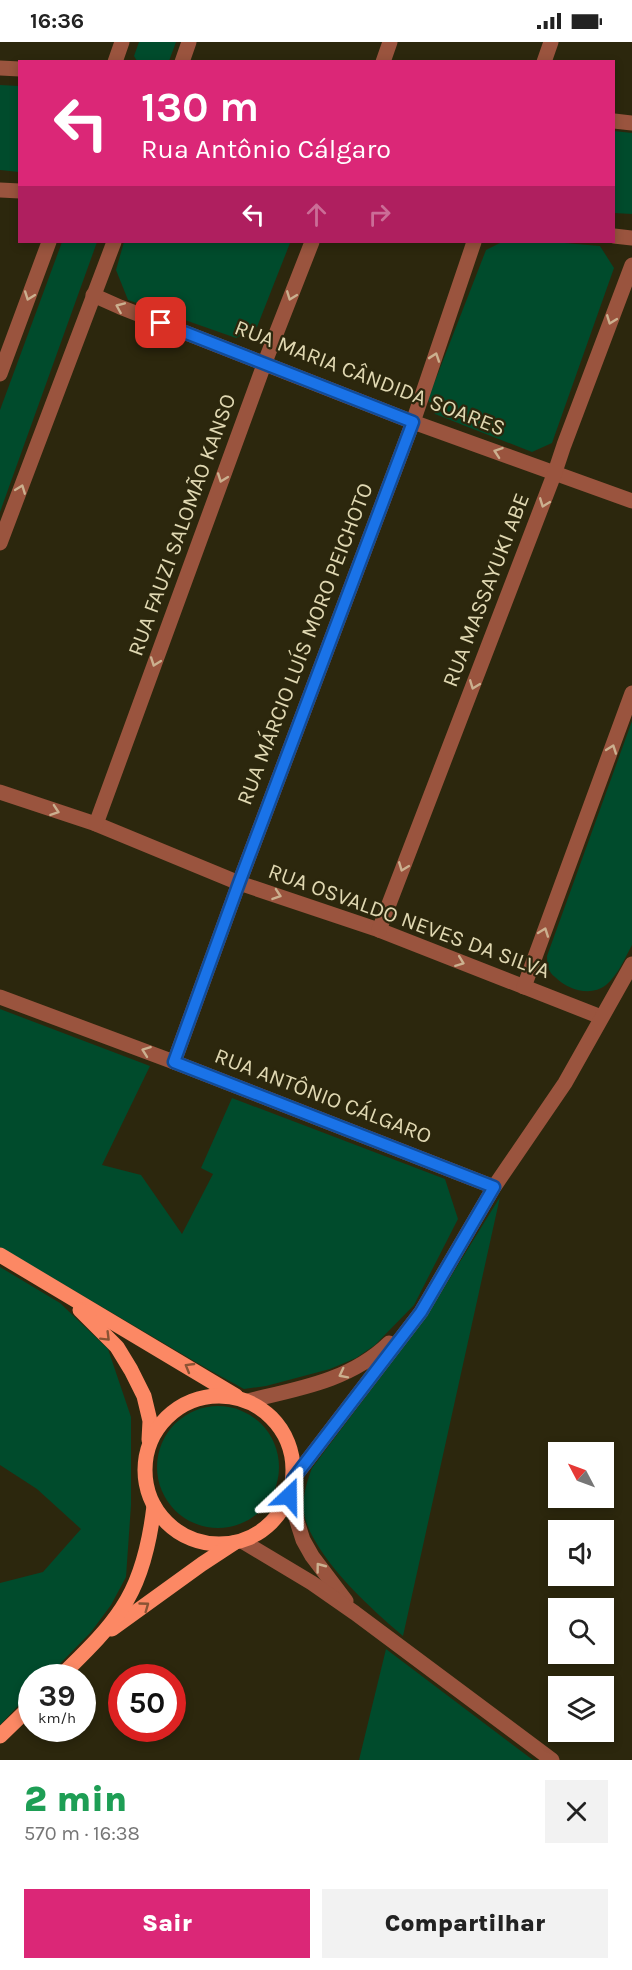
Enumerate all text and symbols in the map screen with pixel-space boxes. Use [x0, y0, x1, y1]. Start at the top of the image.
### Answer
text: 16:36 [30, 8, 84, 34]
text: 130 m [141, 82, 259, 132]
icon: left [42, 84, 120, 162]
text: Rua Antônio Cálgaro [141, 133, 391, 165]
icon: left [237, 198, 270, 231]
icon: ahead [300, 198, 333, 231]
icon: right [363, 198, 396, 231]
one-way arrow [24, 290, 36, 301]
one-way arrow [286, 290, 298, 301]
pin [135, 297, 186, 348]
one-way arrow [116, 302, 127, 314]
icon: arrive [144, 306, 177, 339]
street label: RUA MARIA CÂNDIDA SOARES [231, 314, 509, 442]
one-way arrow [606, 314, 618, 325]
one-way arrow [428, 352, 441, 363]
street label: RUA FAUZI SALOMÃO KANSO [122, 390, 242, 660]
one-way arrow [494, 446, 504, 459]
one-way arrow [217, 473, 230, 483]
street label: RUA MÁRCIO LUÍS MORO PEICHOTO [230, 479, 379, 809]
one-way arrow [13, 484, 26, 494]
street label: RUA MASSAYUKI ABE [437, 489, 535, 691]
one-way arrow [538, 497, 551, 508]
one-way arrow [150, 656, 163, 666]
one-way arrow [468, 679, 481, 690]
one-way arrow [604, 744, 617, 755]
one-way arrow [49, 803, 60, 816]
street label: RUA OSVALDO NEVES DA SILVA [265, 858, 554, 984]
one-way arrow [398, 861, 411, 872]
one-way arrow [271, 888, 282, 901]
one-way arrow [537, 927, 550, 938]
one-way arrow [454, 954, 465, 967]
street label: RUA ANTÔNIO CÁLGARO [211, 1042, 435, 1149]
one-way arrow [141, 1046, 151, 1059]
one-way arrow [99, 1329, 110, 1340]
one-way arrow [185, 1363, 195, 1374]
one-way arrow [338, 1367, 349, 1378]
north arrow [548, 1442, 614, 1508]
map controls [548, 1442, 614, 1742]
position arrow [257, 1464, 321, 1528]
button: sound [548, 1520, 614, 1586]
one-way arrow [316, 1562, 327, 1573]
button: search [548, 1598, 614, 1664]
one-way arrow [138, 1602, 149, 1613]
speed limit sign: 50 [108, 1664, 186, 1742]
button: layers [548, 1676, 614, 1742]
text: 39 [39, 1678, 75, 1714]
text: km/h [38, 1709, 76, 1727]
text: 2 min [24, 1778, 127, 1820]
button: close [545, 1780, 608, 1843]
text: 570 m · 16:38 [24, 1822, 140, 1845]
button: Sair [24, 1889, 310, 1958]
button: Compartilhar [322, 1889, 608, 1958]

